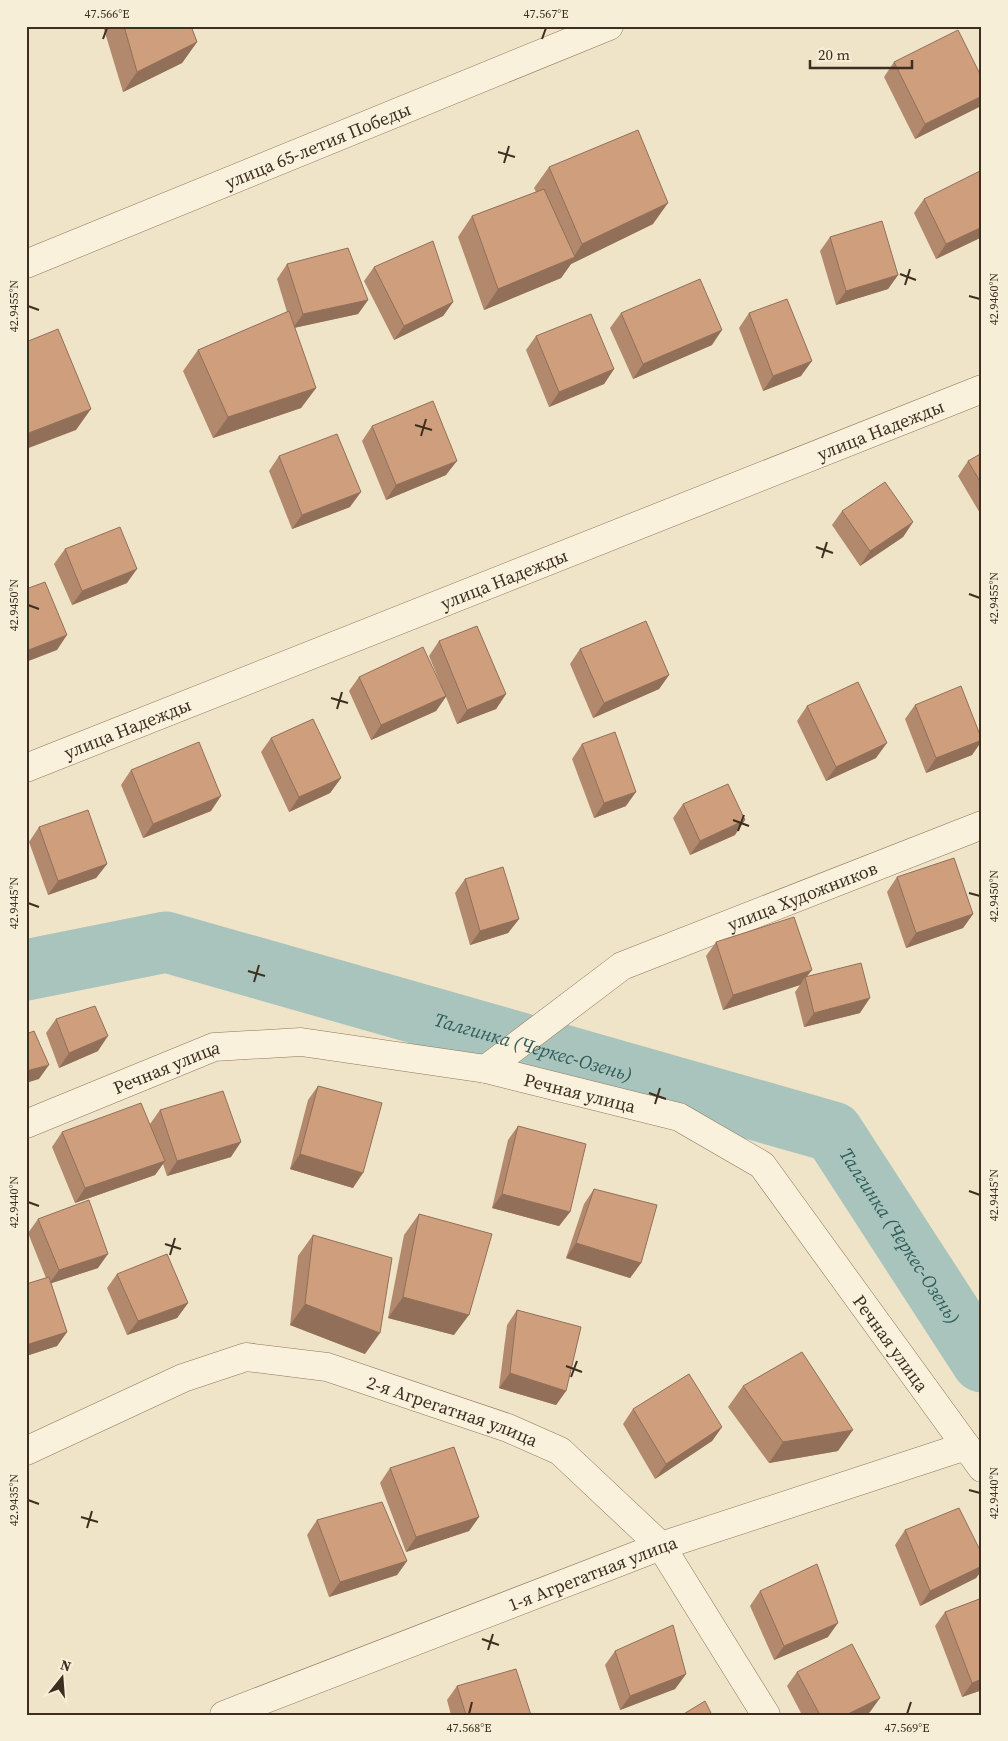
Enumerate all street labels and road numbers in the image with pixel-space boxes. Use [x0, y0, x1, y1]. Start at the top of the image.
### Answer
street label: улица 65-летия Победы [221, 96, 414, 194]
street label: улица Надежды [813, 393, 948, 466]
street label: улица Надежды [437, 542, 571, 615]
street label: улица Надежды [60, 691, 195, 764]
street label: улица Художников [723, 855, 881, 936]
street label: Речная улица [109, 1034, 222, 1100]
street label: Речная улица [521, 1066, 639, 1118]
street label: Речная улица [848, 1289, 935, 1397]
street label: 2-я Агрегатная улица [364, 1369, 543, 1453]
street label: 1-я Агрегатная улица [504, 1529, 681, 1617]

